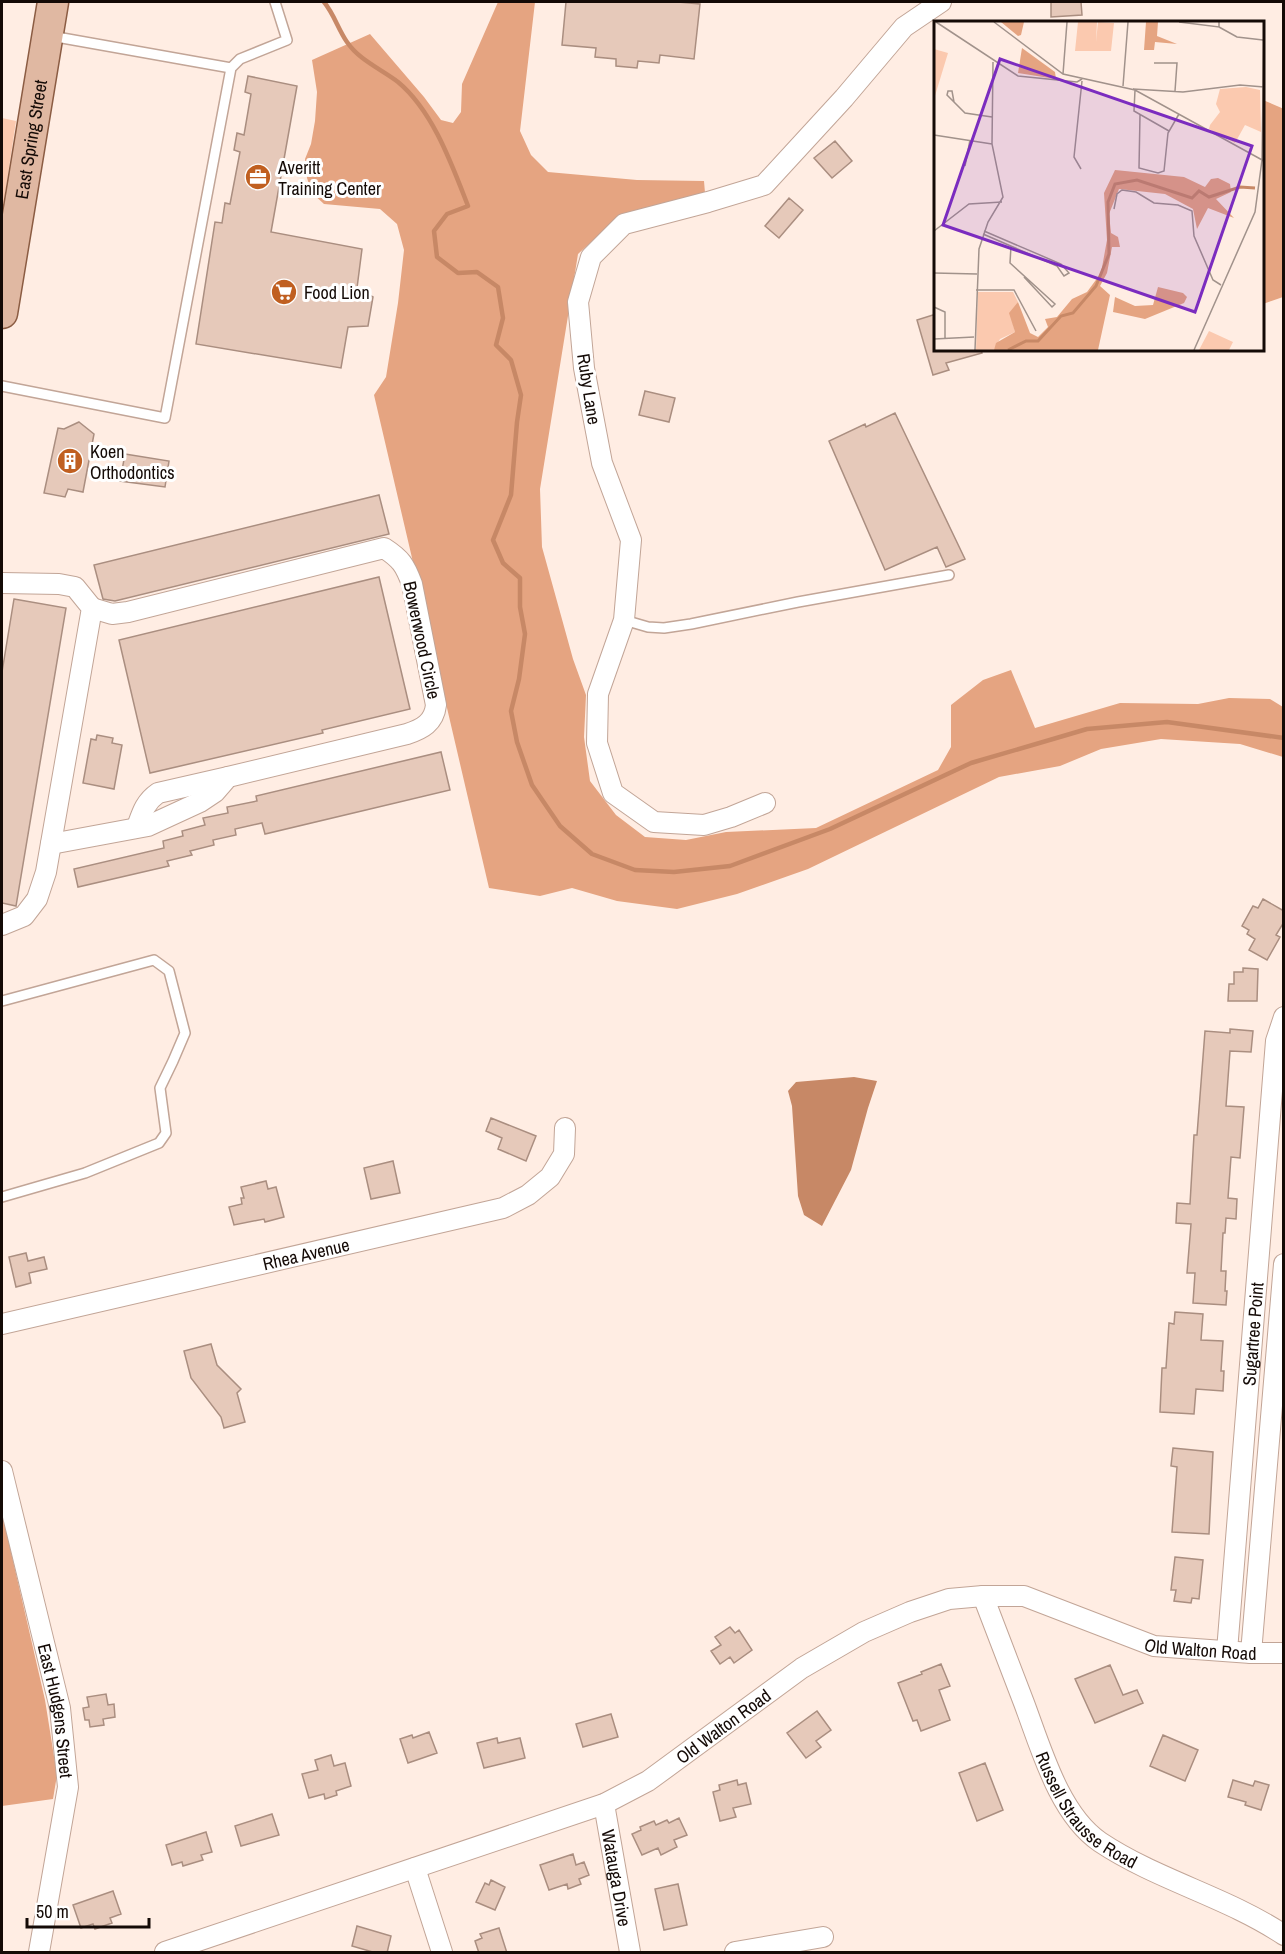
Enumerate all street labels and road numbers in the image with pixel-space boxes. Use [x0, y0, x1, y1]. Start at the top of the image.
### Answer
street label: East Spring Street [8, 78, 53, 201]
street label: Ruby Lane [571, 352, 607, 426]
street label: Bowerwood Circle [397, 579, 447, 701]
street label: Rhea Avenue [260, 1231, 352, 1276]
street label: Sugartree Point [1236, 1281, 1269, 1387]
street label: Old Walton Road [1141, 1631, 1256, 1666]
street label: East Hudgens Street [32, 1641, 80, 1779]
street label: Old Walton Road [671, 1683, 776, 1769]
street label: Russell Strausse Road [1030, 1748, 1142, 1874]
street label: Watauga Drive [596, 1827, 638, 1928]

